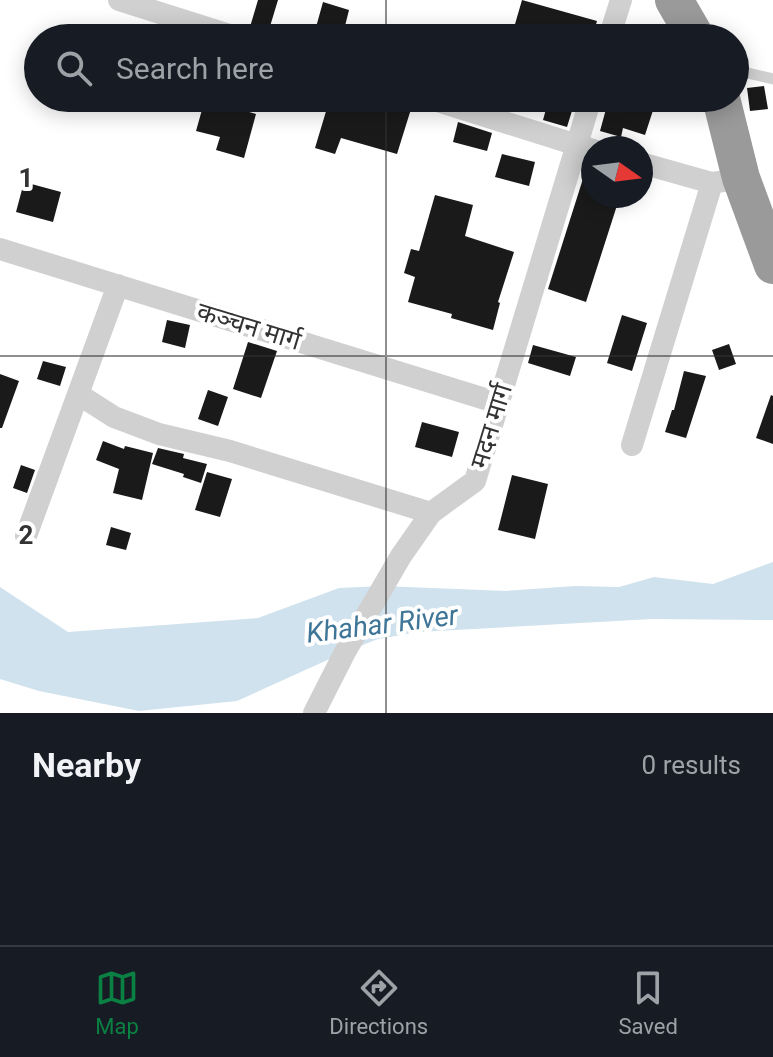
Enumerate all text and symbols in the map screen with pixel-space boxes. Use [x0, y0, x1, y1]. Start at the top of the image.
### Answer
search box [24, 24, 749, 112]
icon: search [52, 46, 96, 90]
text: Search here [116, 51, 274, 86]
north arrow [581, 136, 653, 208]
text: 1 [19, 163, 33, 193]
street label: कञ्चन मार्ग [193, 296, 305, 356]
street label: मदन मार्ग [464, 379, 518, 472]
text: 2 [19, 520, 33, 550]
water label: Khahar River [304, 598, 460, 650]
text: Nearby [32, 745, 141, 785]
text: 0 results [642, 750, 741, 780]
tab: Map [95, 966, 139, 1039]
tab: Directions [329, 966, 428, 1039]
tab: Saved [618, 966, 678, 1039]

